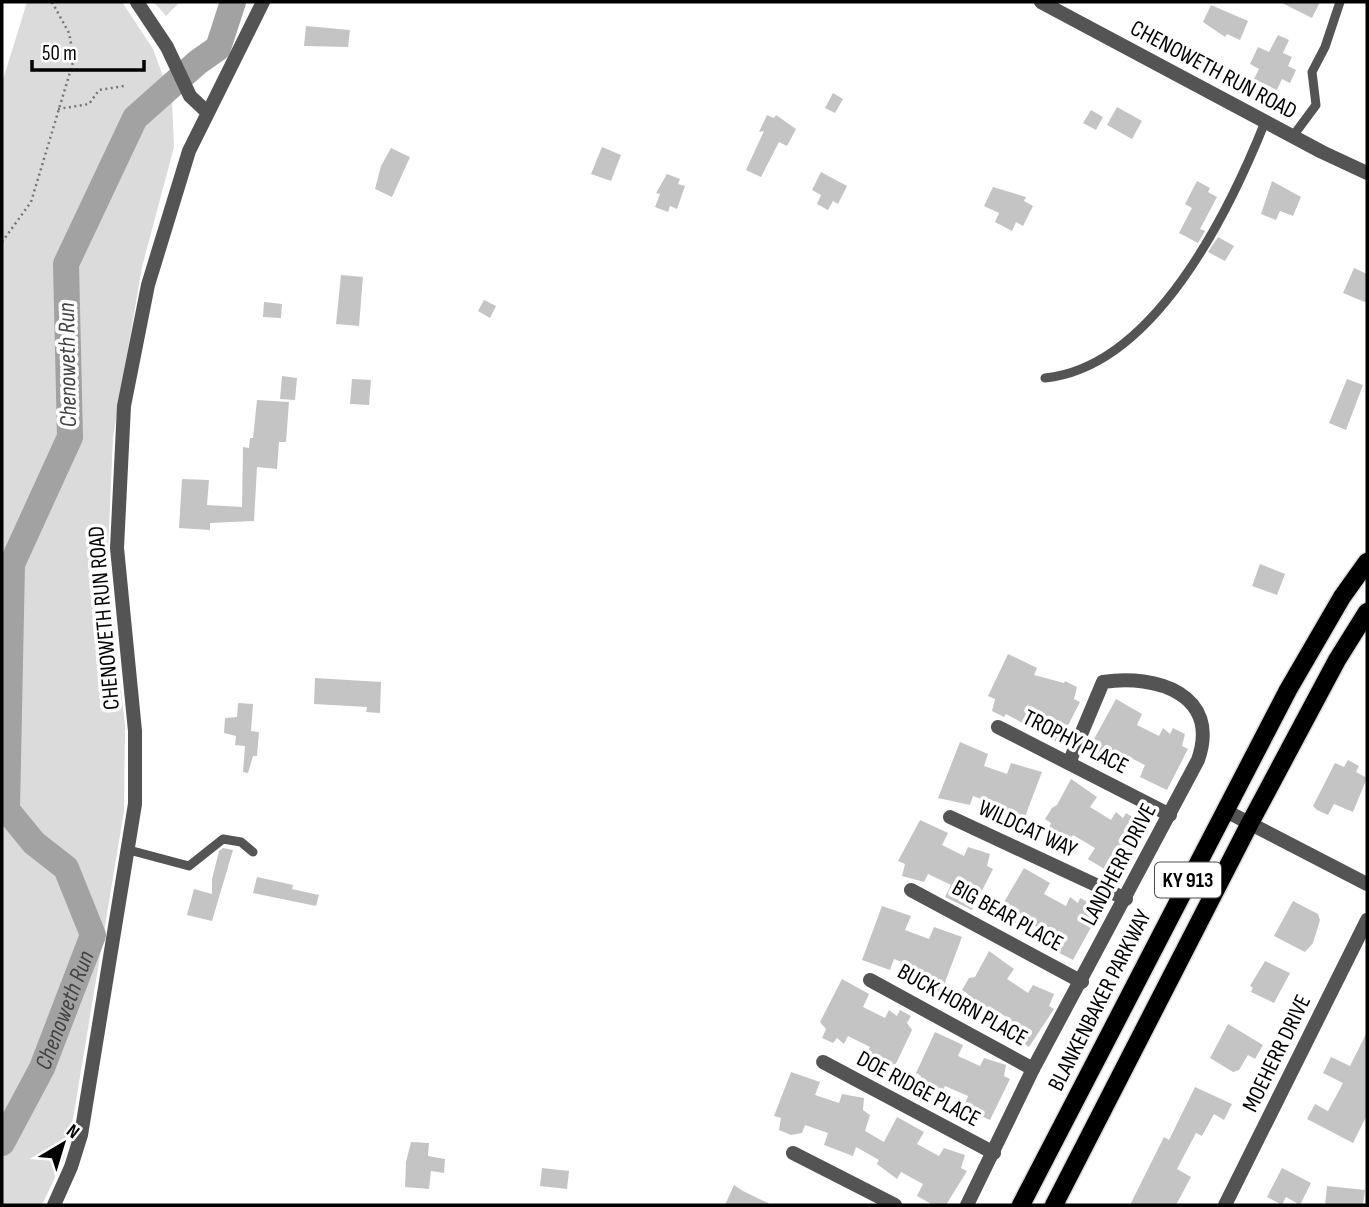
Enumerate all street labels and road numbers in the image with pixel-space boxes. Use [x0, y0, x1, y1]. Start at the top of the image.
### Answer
street label: CHENOWETH RUN ROAD [1126, 14, 1302, 126]
street label: CHENOWETH RUN ROAD [82, 525, 126, 711]
street label: TROPHY PLACE [1018, 703, 1133, 780]
street label: WILDCAT WAY [974, 794, 1082, 864]
street label: LANDHERR DRIVE [1075, 799, 1163, 930]
road number: KY 913 [1155, 862, 1221, 898]
street label: BIG BEAR PLACE [947, 874, 1068, 958]
street label: BLANKENBAKER PARKWAY [1042, 905, 1158, 1096]
street label: BUCK HORN PLACE [892, 958, 1033, 1052]
street label: MOEHERR DRIVE [1236, 990, 1317, 1117]
street label: DOE RIDGE PLACE [852, 1045, 985, 1133]

